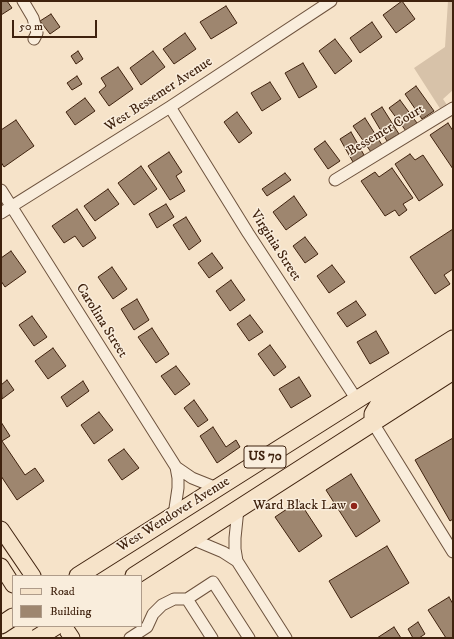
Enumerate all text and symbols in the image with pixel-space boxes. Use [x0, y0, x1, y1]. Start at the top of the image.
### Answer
scale bar [14, 12, 99, 38]
text: 50 m [19, 19, 43, 34]
street label: West Bessemer Avenue [102, 54, 216, 136]
street label: Bessemer Court [344, 101, 428, 161]
street label: Virginia Street [246, 207, 304, 285]
street label: Carolina Street [72, 281, 130, 361]
road number: US 70 [244, 446, 286, 468]
street label: West Wendover Avenue [115, 474, 233, 556]
place label: Ward Black Law [253, 498, 346, 514]
marker: Ward Black Law [349, 501, 359, 511]
legend [12, 575, 142, 627]
text: Road [50, 584, 75, 599]
text: Building [50, 604, 91, 619]

